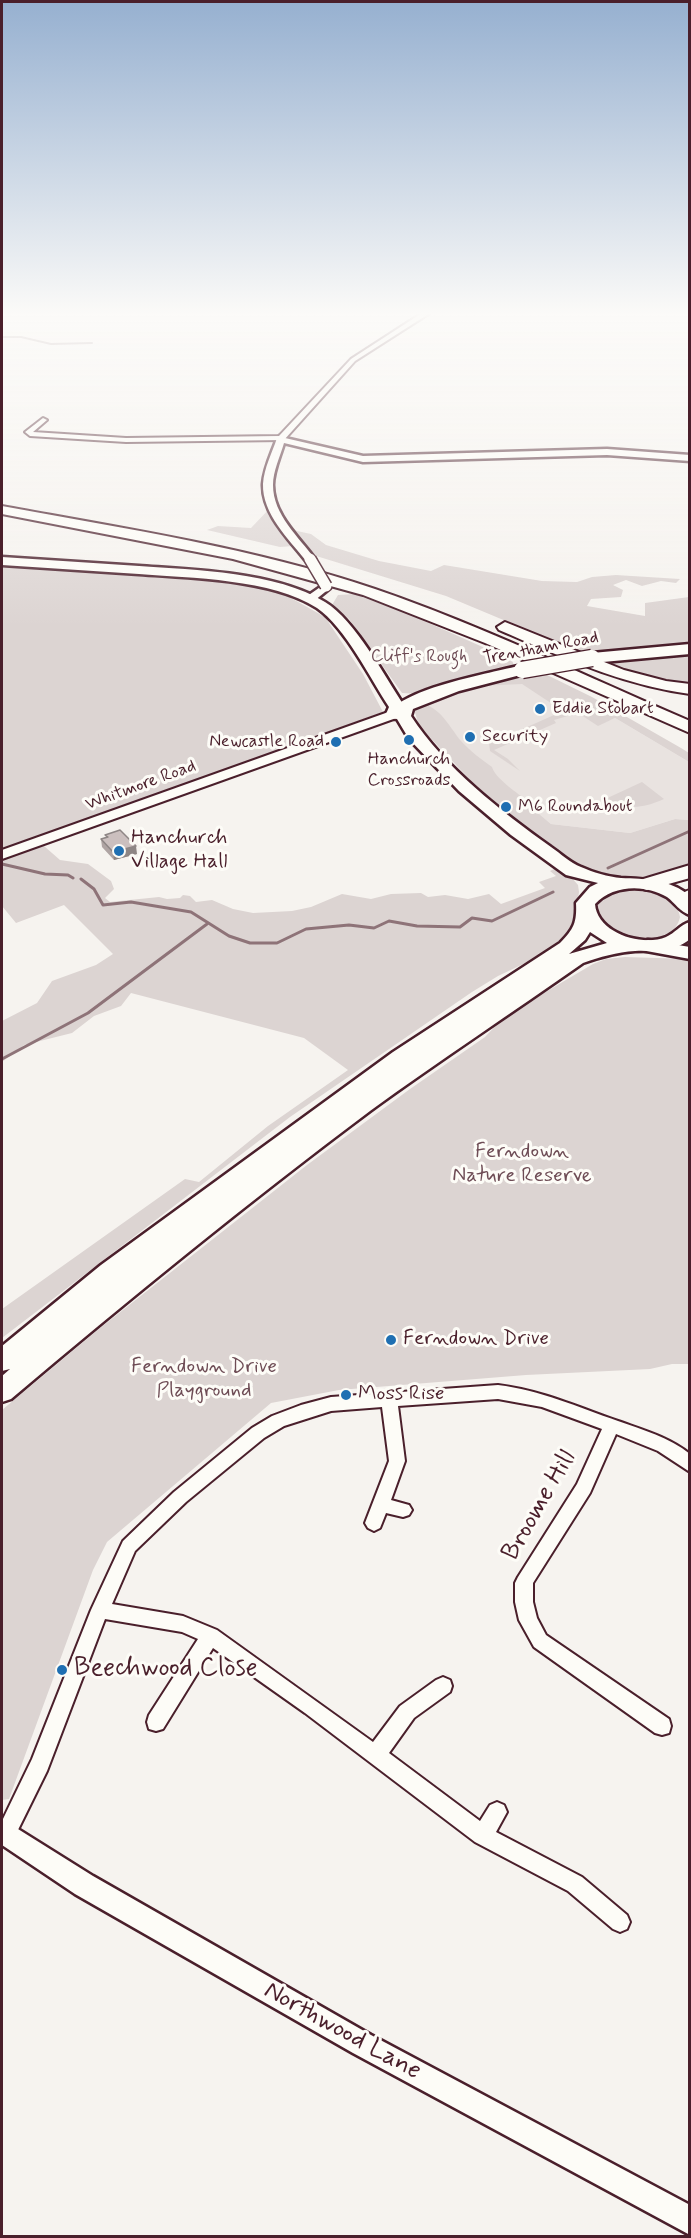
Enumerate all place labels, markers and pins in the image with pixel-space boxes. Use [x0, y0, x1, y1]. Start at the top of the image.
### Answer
place label: Eddie Stobart [552, 698, 654, 720]
marker: Eddie Stobart [533, 702, 547, 716]
place label: Security [482, 726, 548, 748]
marker: Security [463, 730, 477, 744]
place label: Newcastle Road [209, 731, 324, 753]
marker: Hanchurch Crossroads [402, 733, 416, 747]
marker: Newcastle Road [329, 735, 343, 749]
place label: Hanchurch Crossroads [367, 749, 451, 792]
place label: M6 Roundabout [518, 796, 632, 818]
marker: M6 Roundabout [499, 800, 513, 814]
place label: Hanchurch Village Hall [131, 826, 227, 876]
marker: Hanchurch Village Hall [112, 844, 126, 858]
place label: Ferndown Drive [403, 1327, 549, 1353]
marker: Ferndown Drive [384, 1333, 398, 1347]
place label: Moss Rise [358, 1382, 445, 1408]
marker: Moss Rise [339, 1388, 353, 1402]
place label: Beechwood Close [74, 1654, 257, 1686]
marker: Beechwood Close [55, 1663, 69, 1677]

